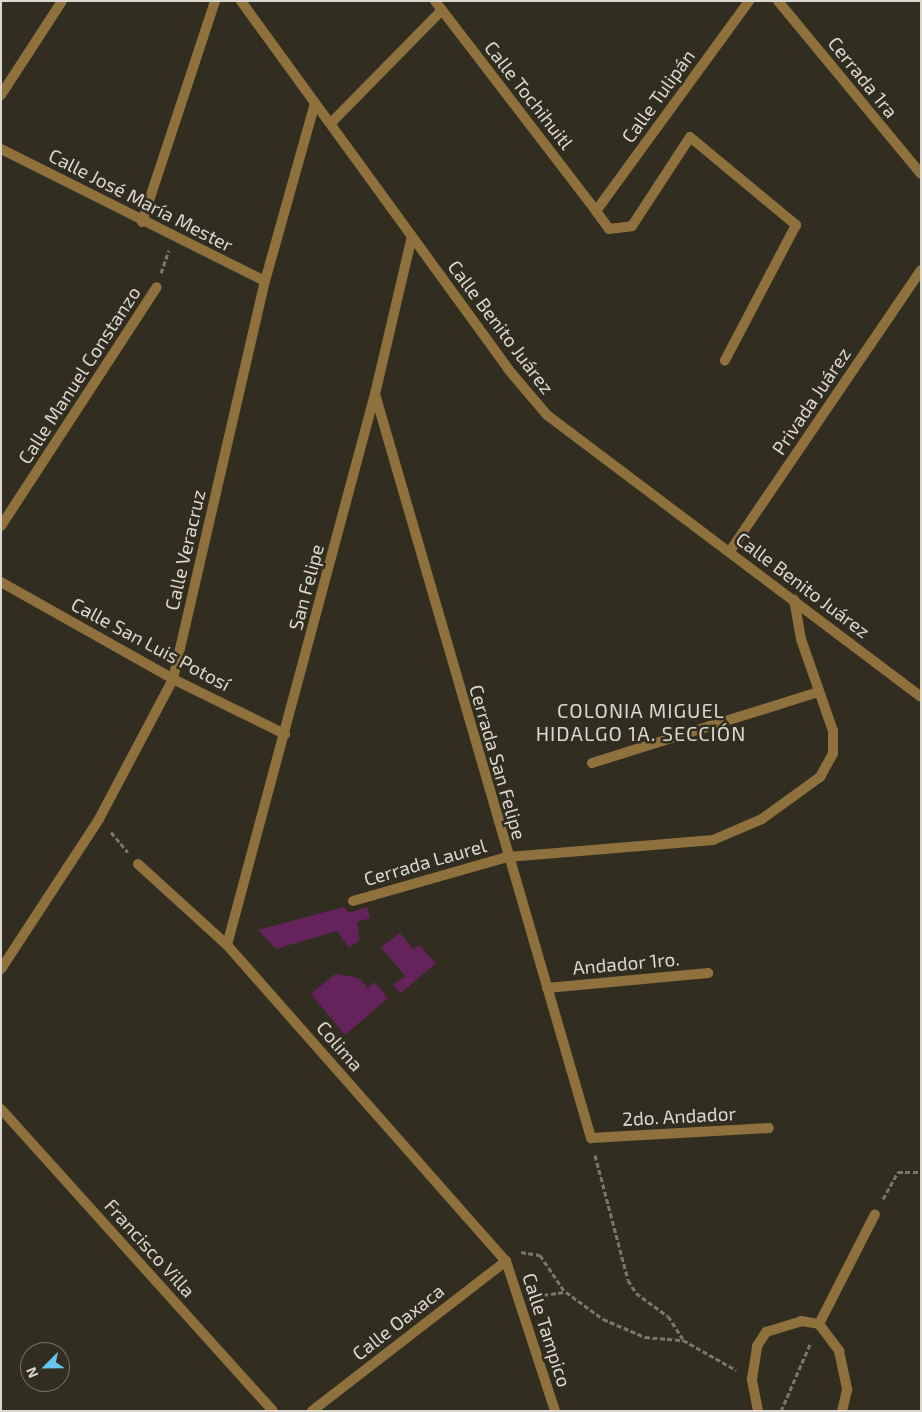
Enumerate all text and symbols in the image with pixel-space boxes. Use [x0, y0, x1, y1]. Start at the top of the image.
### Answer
street label: Cerrada 1ra [823, 32, 903, 122]
street label: Calle Tochihuitl [480, 36, 578, 154]
street label: Calle Tulipán [616, 45, 700, 147]
street label: Calle José María Mester [45, 144, 237, 256]
street label: Calle Benito Juárez [443, 255, 559, 399]
street label: Calle Manuel Constanzo [13, 282, 145, 468]
street label: Privada Juárez [767, 343, 855, 459]
street label: Calle Veracruz [160, 487, 210, 613]
street label: Calle Benito Juárez [731, 527, 875, 643]
street label: San Felipe [284, 542, 328, 632]
street label: Calle San Luis Potosí [68, 592, 234, 696]
street label: Cerrada San Felipe [465, 682, 531, 842]
district label: COLONIA MIGUEL HIDALGO 1A. SECCIÓN [533, 698, 749, 745]
street label: Cerrada Laurel [361, 834, 489, 890]
street label: Andador 1ro. [571, 947, 681, 979]
street label: Colima [312, 1016, 368, 1076]
street label: 2do. Andador [621, 1102, 737, 1130]
street label: Francisco Villa [100, 1194, 200, 1302]
street label: Calle Tampico [518, 1270, 576, 1390]
street label: Calle Oaxaca [348, 1279, 448, 1365]
north arrow [20, 1342, 70, 1392]
text: N [22, 1365, 41, 1381]

